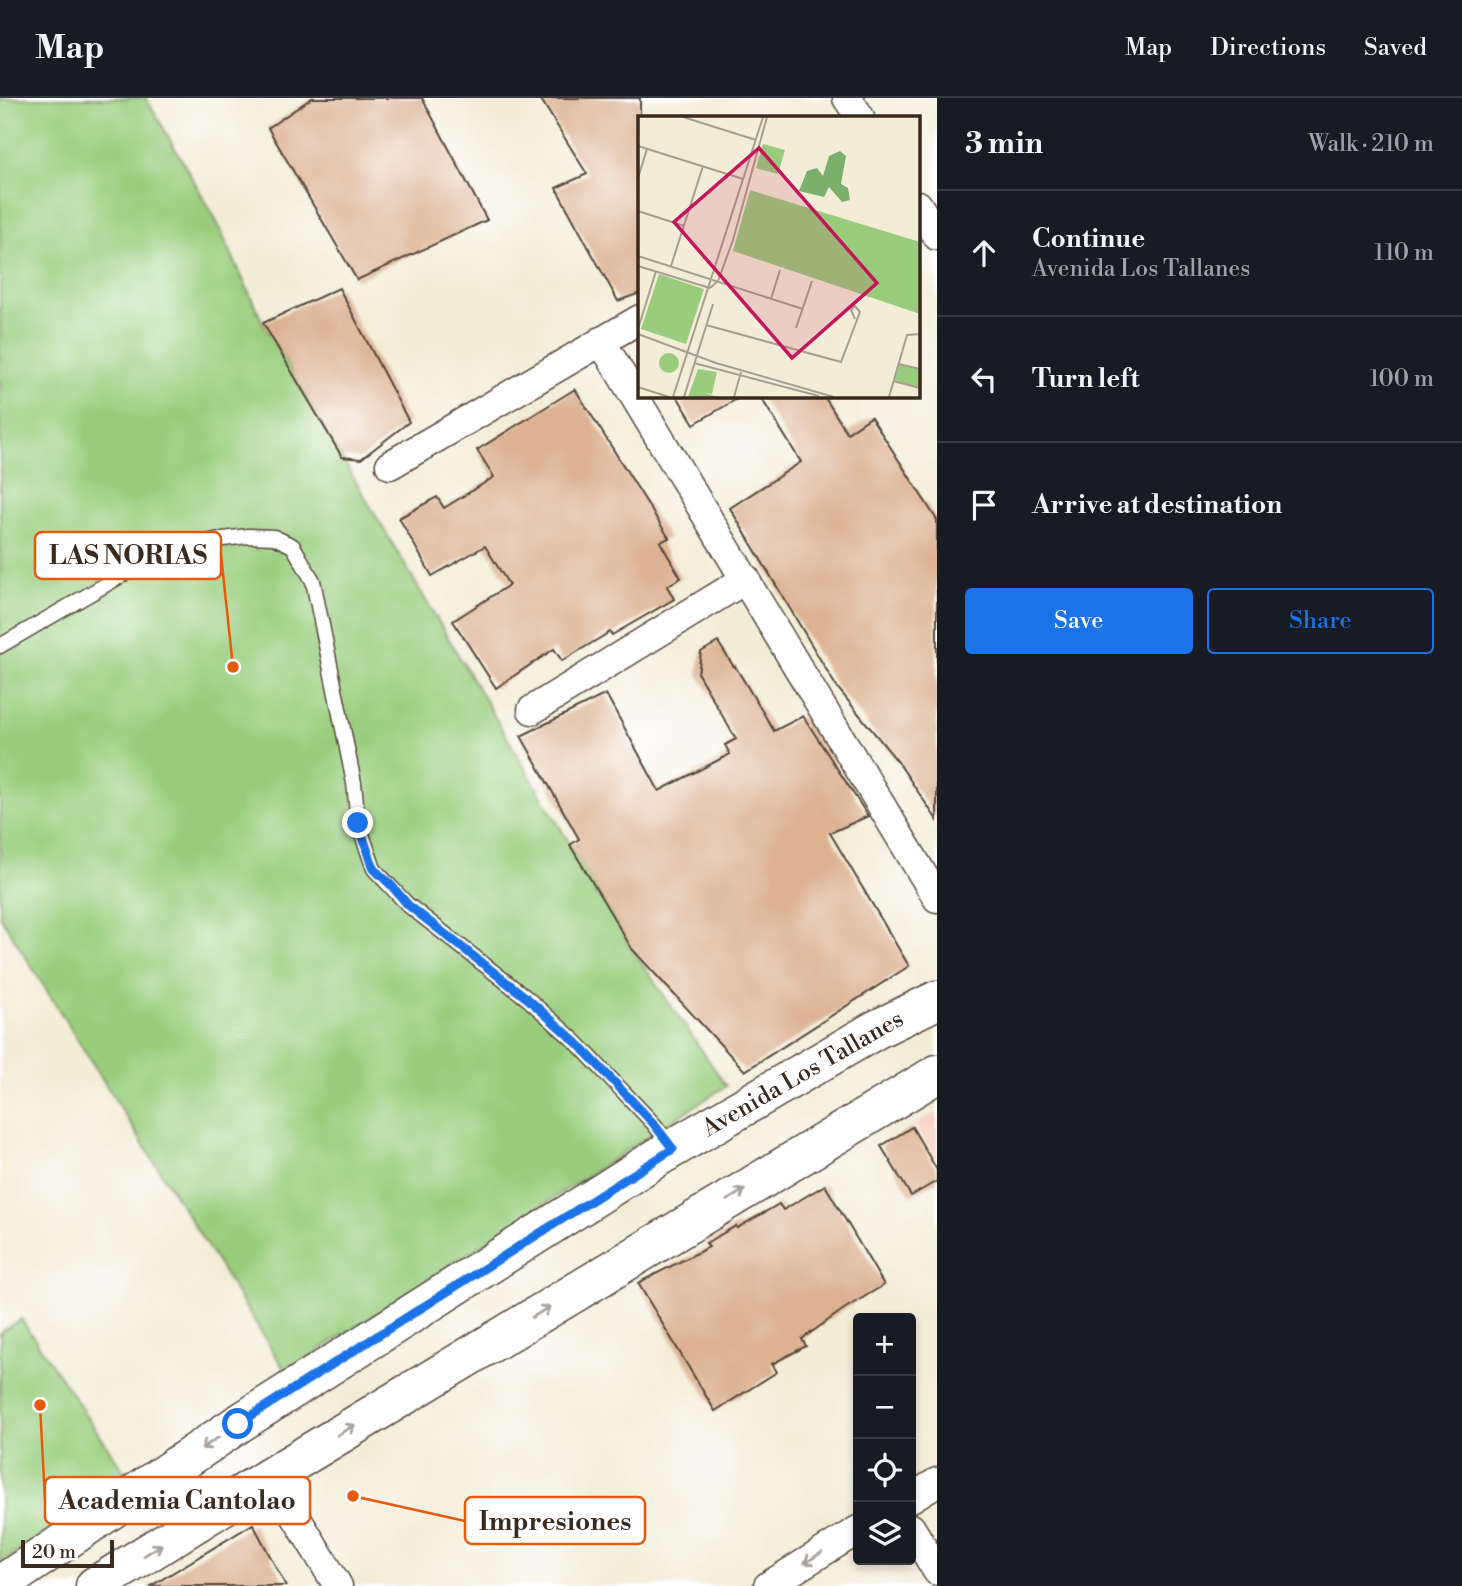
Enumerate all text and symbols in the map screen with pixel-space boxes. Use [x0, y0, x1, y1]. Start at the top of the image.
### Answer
text: Map [35, 28, 104, 69]
text: Map [1125, 33, 1172, 63]
text: Directions [1210, 33, 1326, 63]
text: Saved [1364, 33, 1427, 63]
inset map [638, 116, 920, 397]
text: 3 min [965, 125, 1043, 163]
text: Walk · 210 m [1308, 130, 1434, 158]
text: Continue [1032, 223, 1145, 255]
icon: ahead [965, 234, 1003, 272]
text: 110 m [1374, 239, 1434, 267]
text: Avenida Los Tallanes [1032, 255, 1250, 283]
icon: left [965, 360, 1003, 398]
text: Turn left [1032, 363, 1140, 395]
text: 100 m [1369, 365, 1434, 393]
icon: arrive [965, 486, 1003, 524]
text: Arrive at destination [1032, 489, 1282, 521]
callout: LAS NORIAS [35, 532, 221, 579]
text: LAS NORIAS [49, 540, 207, 572]
button: Save [965, 588, 1193, 654]
button: Share [1207, 588, 1434, 654]
route end [342, 807, 373, 838]
street label: Avenida Los Tallanes [696, 1004, 909, 1144]
one-way arrow [725, 1188, 745, 1202]
one-way arrow [531, 1305, 551, 1319]
map controls [853, 1313, 916, 1565]
button: + [853, 1313, 916, 1376]
button: − [853, 1376, 916, 1439]
route start [222, 1408, 253, 1439]
one-way arrow [336, 1423, 356, 1437]
one-way arrow [201, 1436, 220, 1450]
button: locate [853, 1439, 916, 1502]
callout: Academia Cantolao [45, 1477, 310, 1524]
text: Academia Cantolao [57, 1485, 296, 1517]
callout: Impresiones [465, 1497, 645, 1544]
button: layers [853, 1502, 916, 1565]
text: Impresiones [479, 1506, 631, 1538]
scale bar [21, 1537, 114, 1569]
text: 20 m [32, 1540, 76, 1564]
one-way arrow [143, 1542, 162, 1557]
one-way arrow [803, 1552, 823, 1566]

